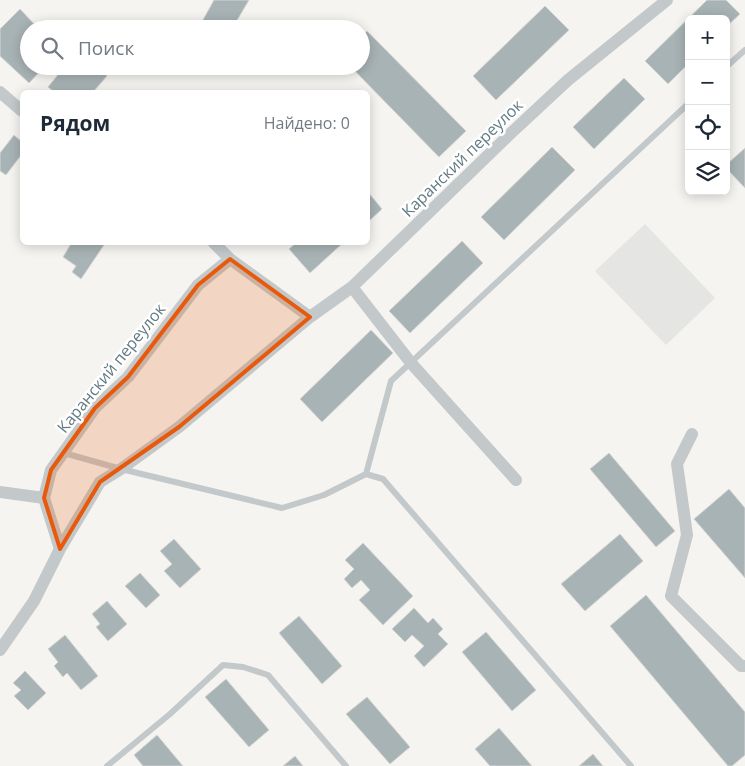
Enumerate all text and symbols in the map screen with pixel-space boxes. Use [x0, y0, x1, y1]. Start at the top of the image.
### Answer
map controls [685, 15, 730, 195]
button: + [685, 15, 730, 60]
search box [20, 20, 370, 75]
icon: search [38, 34, 66, 62]
text: Поиск [78, 35, 134, 61]
button: − [685, 60, 730, 105]
street label: Каранский переулок [397, 94, 528, 222]
button: locate [685, 105, 730, 150]
text: Рядом [40, 109, 110, 137]
text: Найдено: 0 [264, 112, 350, 134]
button: layers [685, 150, 730, 195]
street label: Каранский переулок [52, 298, 171, 437]

